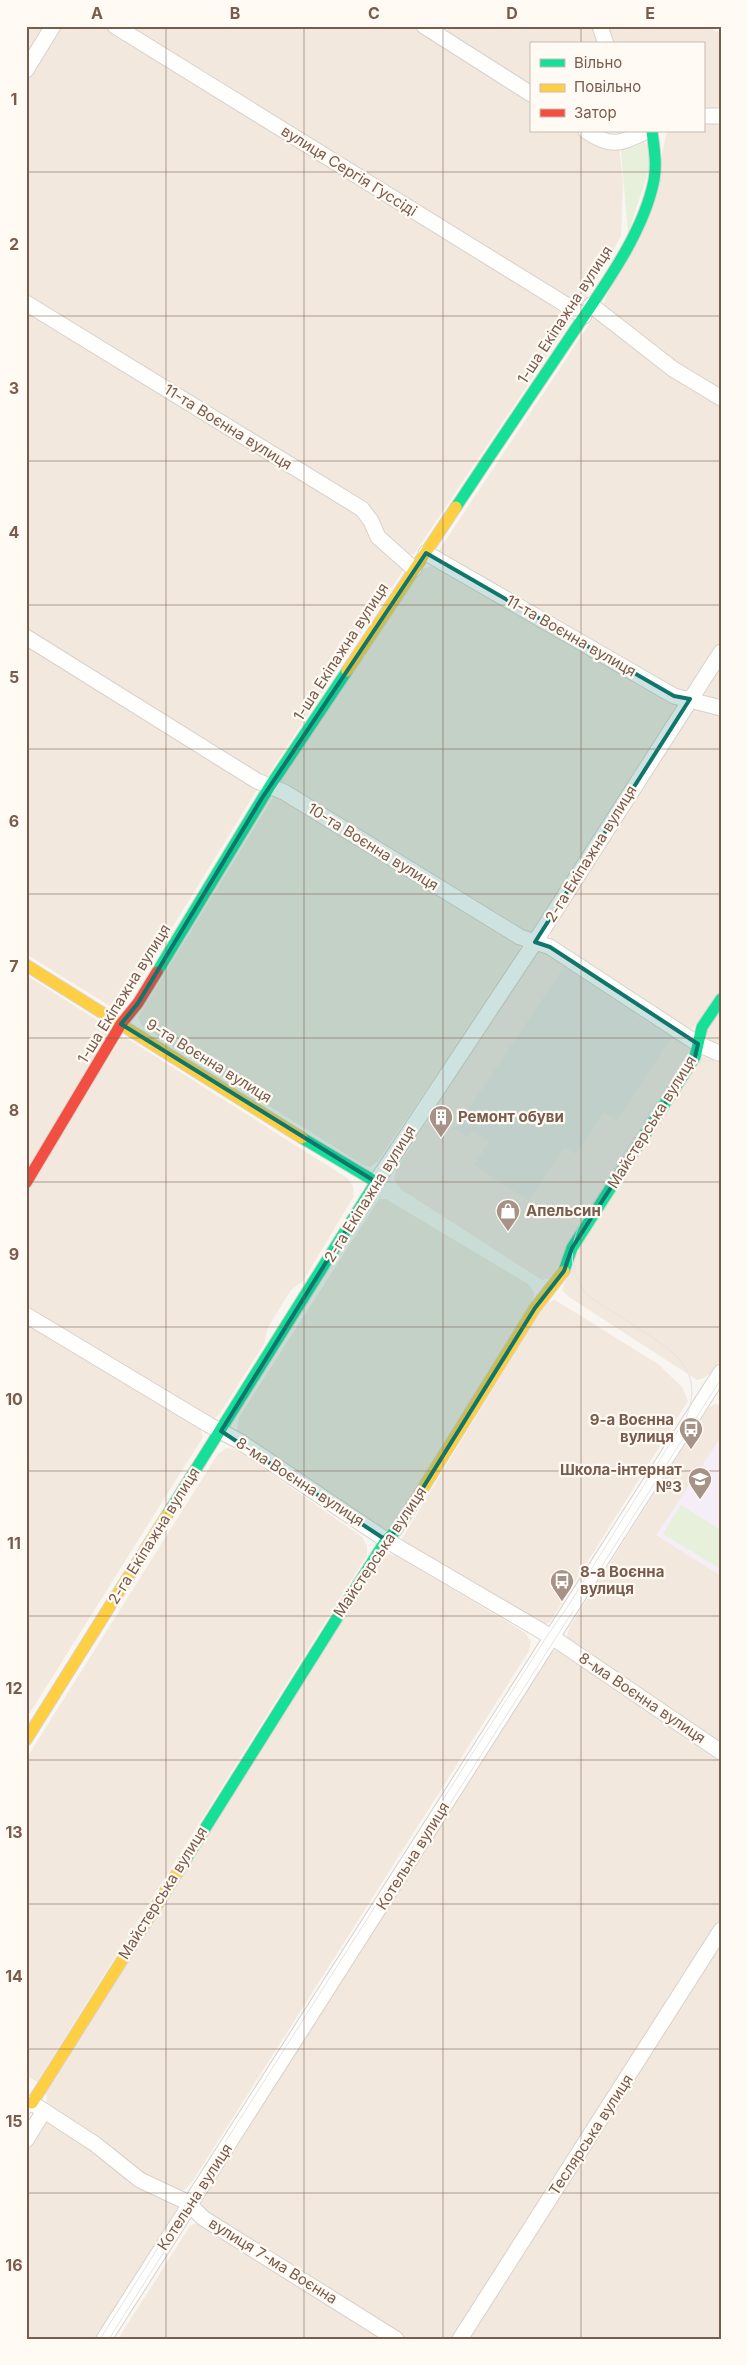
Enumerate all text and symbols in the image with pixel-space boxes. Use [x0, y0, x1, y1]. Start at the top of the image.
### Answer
text: A [91, 3, 103, 23]
text: B [230, 3, 240, 23]
text: C [368, 3, 380, 23]
text: D [506, 3, 518, 23]
text: E [645, 3, 655, 23]
legend [530, 42, 704, 132]
text: Вільно [574, 53, 622, 72]
text: Повільно [574, 77, 641, 96]
text: 1 [11, 89, 17, 109]
text: Затор [574, 103, 617, 122]
street label: вулиця Сергія Гуссіді [278, 121, 421, 220]
text: 2 [9, 234, 19, 254]
street label: 1-ша Екіпажна вулиця [513, 242, 616, 387]
text: 3 [9, 378, 19, 398]
street label: 11-та Воєнна вулиця [161, 379, 296, 474]
text: 4 [9, 522, 20, 542]
street label: 1-ша Екіпажна вулиця [289, 579, 392, 724]
street label: 11-та Воєнна вулиця [503, 590, 640, 681]
text: 5 [9, 667, 19, 687]
street label: 2-га Екіпажна вулиця [541, 782, 640, 926]
street label: 10-та Воєнна вулиця [304, 799, 442, 895]
text: 6 [9, 811, 19, 831]
street label: 1-ша Екіпажна вулиця [73, 921, 174, 1067]
text: 7 [9, 956, 19, 976]
street label: 9-та Воєнна вулиця [143, 1014, 276, 1107]
street label: Майстерська вулиця [603, 1052, 700, 1192]
text: 8 [9, 1100, 19, 1120]
building icon: Ремонт обуви [428, 1104, 454, 1138]
place label: Ремонт обуви [458, 1107, 564, 1126]
street label: 2-га Екіпажна вулиця [320, 1122, 419, 1266]
shop icon: Апельсин [495, 1198, 521, 1232]
place label: Апельсин [526, 1201, 601, 1220]
text: 9 [9, 1244, 19, 1264]
text: 10 [5, 1389, 23, 1409]
place label: 9-а Воєнна вулиця [590, 1410, 674, 1446]
bus stop icon: 9-а Воєнна вулиця [678, 1416, 704, 1450]
street label: 8-ма Воєнна вулиця [233, 1433, 368, 1530]
place label: Школа-інтернат №3 [560, 1460, 682, 1496]
street label: 2-га Екіпажна вулиця [104, 1464, 203, 1608]
school or university icon: Школа-інтернат №3 [687, 1466, 713, 1500]
street label: Майстерська вулиця [329, 1483, 430, 1620]
text: 11 [7, 1533, 21, 1553]
place label: 8-а Воєнна вулиця [580, 1562, 664, 1598]
bus stop icon: 8-а Воєнна вулиця [549, 1568, 575, 1602]
street label: 8-ма Воєнна вулиця [575, 1648, 709, 1747]
text: 12 [6, 1678, 22, 1698]
street label: Котельна вулиця [372, 1798, 453, 1913]
text: 13 [5, 1822, 23, 1842]
street label: Майстерська вулиця [114, 1823, 211, 1963]
text: 14 [5, 1966, 23, 1986]
street label: Теслярська вулиця [544, 2071, 637, 2199]
text: 15 [5, 2111, 23, 2131]
street label: Котельна вулиця [153, 2140, 236, 2254]
street label: вулиця 7-ма Воєнна [205, 2213, 341, 2308]
text: 16 [5, 2255, 23, 2275]

